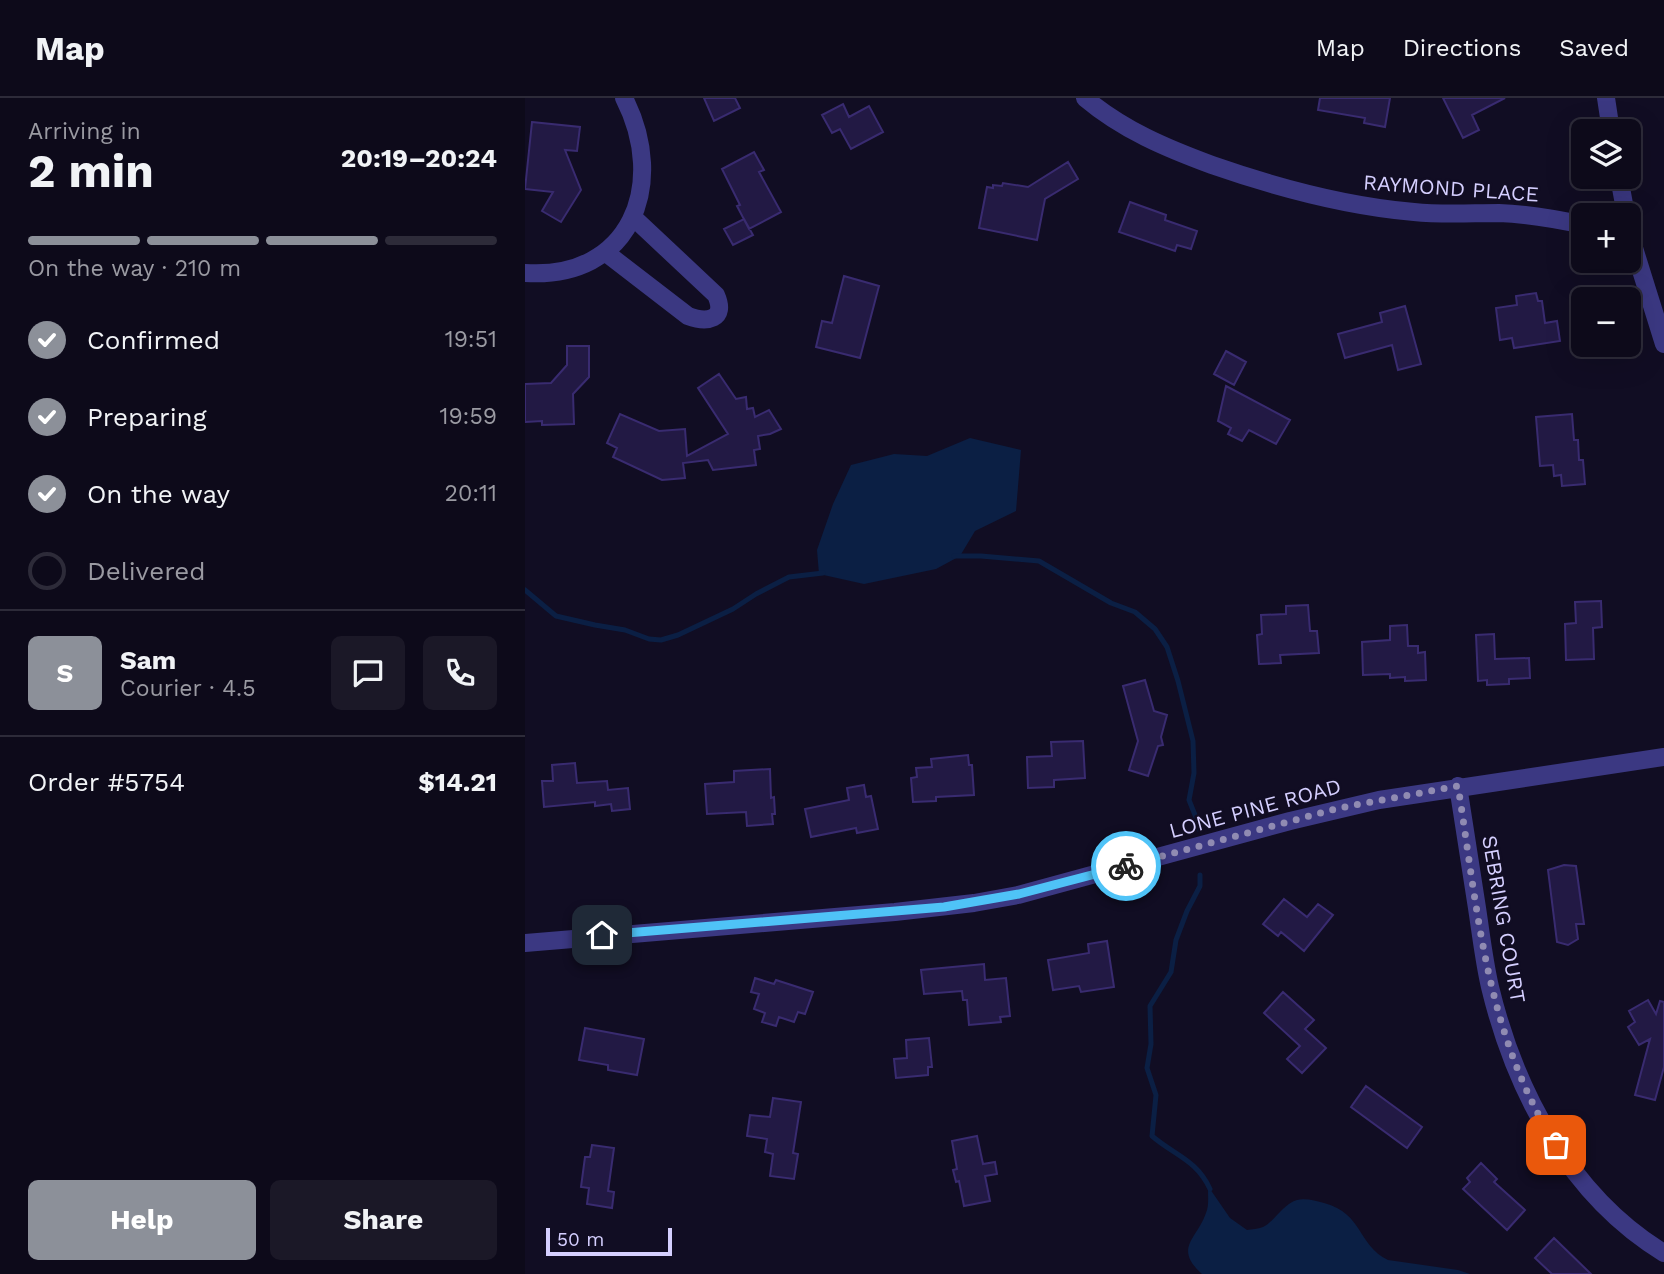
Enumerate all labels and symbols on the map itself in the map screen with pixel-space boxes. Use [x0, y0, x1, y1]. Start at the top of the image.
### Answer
street label: RAYMOND PLACE [1362, 169, 1540, 207]
street label: LONE PINE ROAD [1166, 773, 1344, 843]
courier [1091, 831, 1161, 901]
street label: SEBRING COURT [1477, 833, 1531, 1005]
pin [572, 905, 632, 965]
pin [1526, 1115, 1586, 1175]
scale bar [546, 1225, 672, 1257]

